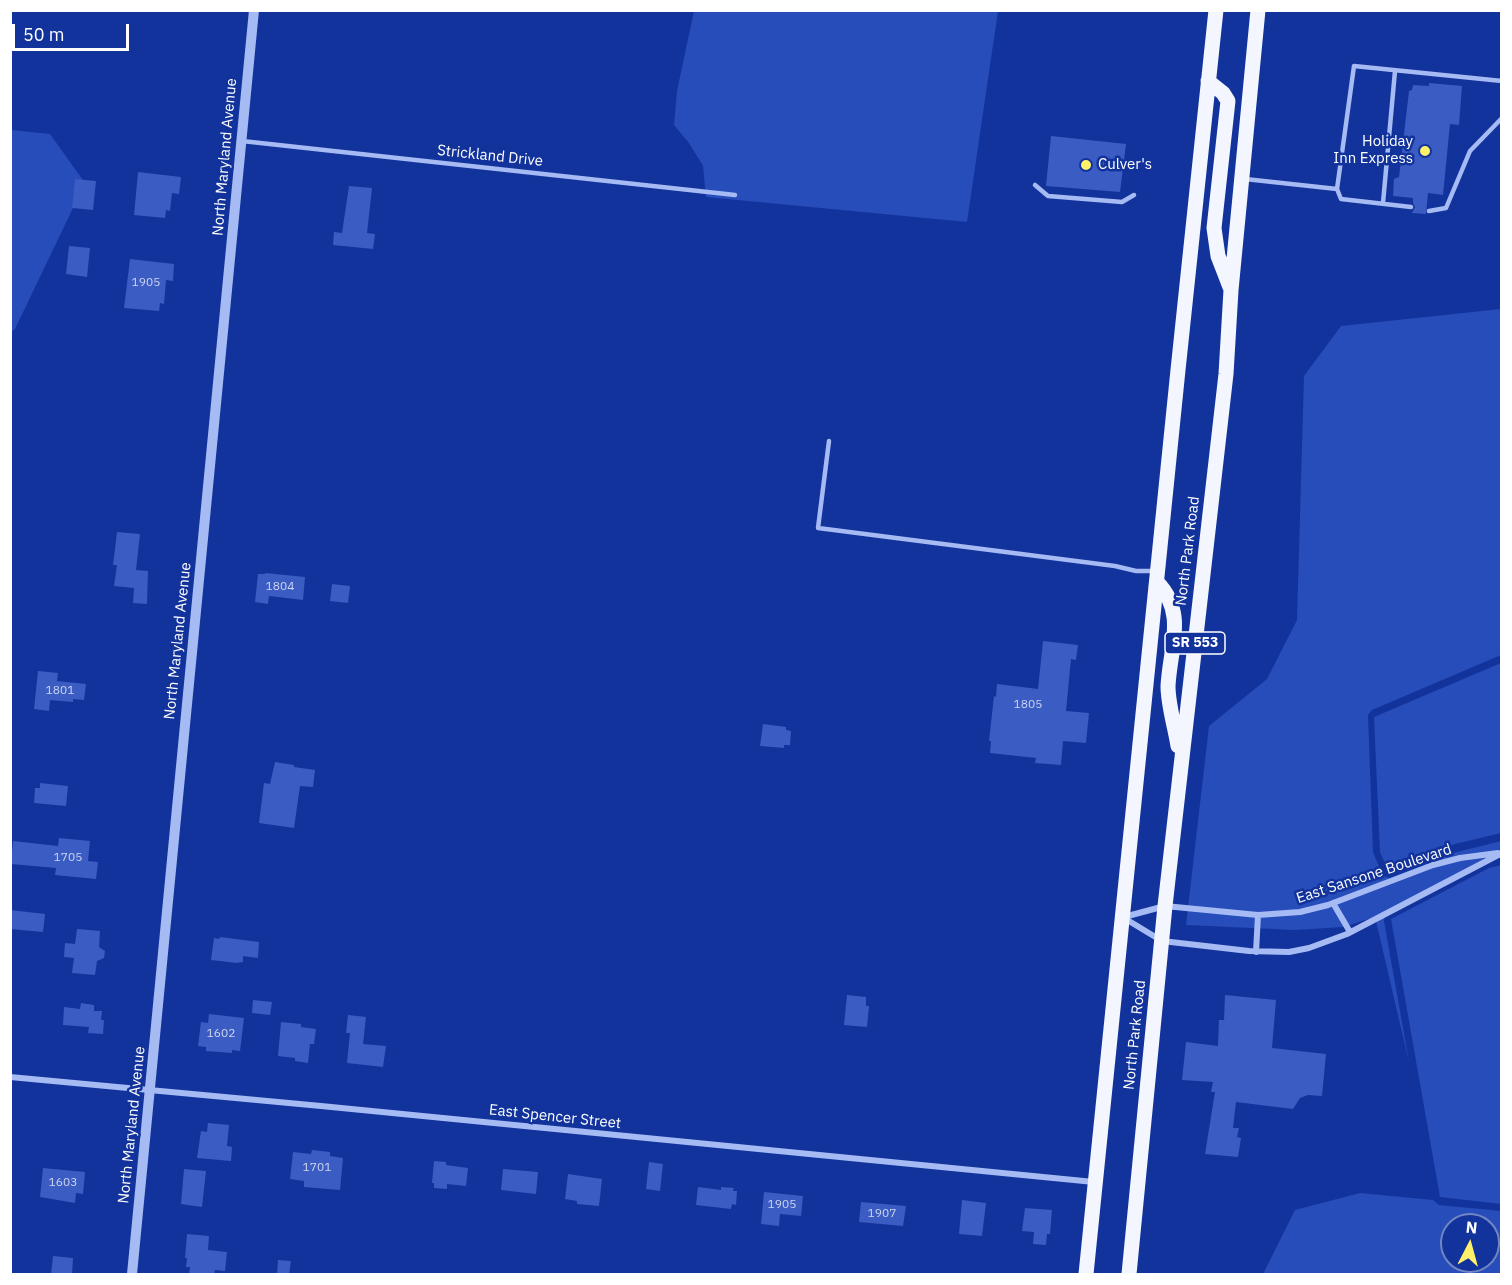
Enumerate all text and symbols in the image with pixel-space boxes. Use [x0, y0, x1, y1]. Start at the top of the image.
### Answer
scale bar [15, 12, 132, 50]
text: 50 m [23, 23, 65, 46]
street label: North Maryland Avenue [209, 77, 241, 237]
place label: Holiday Inn Express [1333, 133, 1413, 168]
street label: Strickland Drive [436, 141, 544, 171]
marker: Holiday Inn Express [1418, 144, 1432, 158]
place label: Culver's [1098, 156, 1152, 174]
marker: Culver's [1079, 158, 1093, 172]
house number: 1905 [132, 276, 160, 290]
street label: North Park Road [1172, 495, 1204, 607]
street label: North Maryland Avenue [161, 561, 195, 721]
house number: 1804 [266, 580, 294, 594]
road number: SR 553 [1165, 632, 1225, 654]
house number: 1801 [46, 684, 74, 698]
house number: 1805 [1014, 698, 1042, 712]
street label: East Sansone Boulevard [1294, 840, 1454, 908]
house number: 1705 [54, 851, 82, 865]
street label: North Park Road [1120, 979, 1150, 1091]
house number: 1602 [207, 1027, 235, 1041]
street label: North Maryland Avenue [115, 1045, 149, 1205]
street label: East Spencer Street [488, 1101, 622, 1133]
house number: 1701 [303, 1161, 331, 1175]
house number: 1603 [49, 1176, 77, 1190]
house number: 1905 [768, 1198, 796, 1212]
house number: 1907 [868, 1207, 896, 1221]
north arrow [1440, 1213, 1500, 1273]
text: N [1465, 1217, 1478, 1238]

